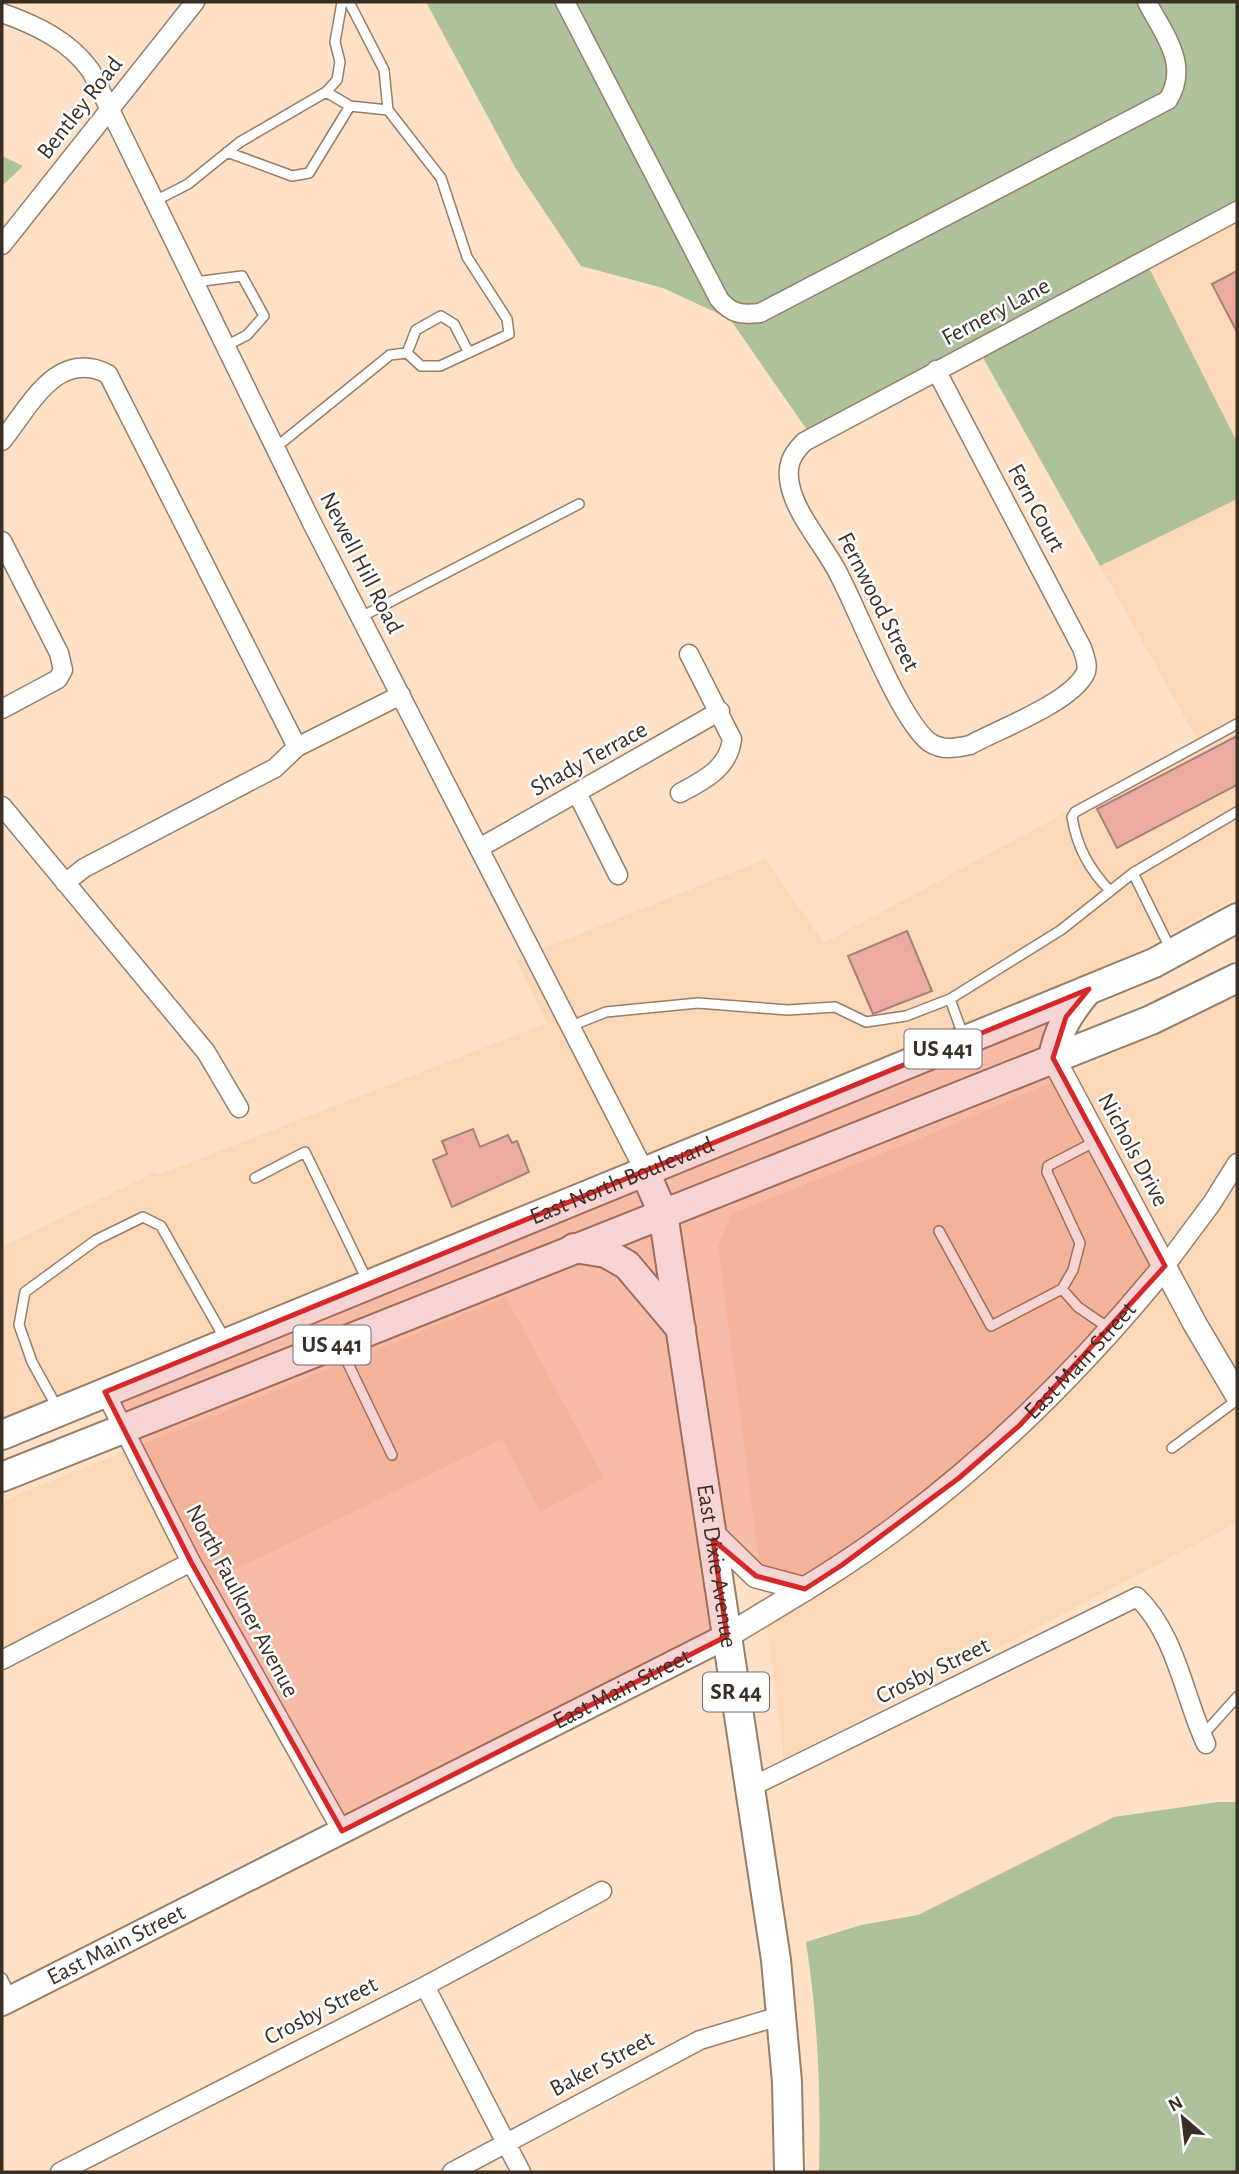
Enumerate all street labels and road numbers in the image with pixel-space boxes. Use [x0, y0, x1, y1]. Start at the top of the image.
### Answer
street label: Bentley Road [33, 52, 127, 164]
street label: Fernery Lane [938, 274, 1054, 350]
street label: Fern Court [1003, 460, 1069, 556]
street label: Newell Hill Road [315, 488, 407, 638]
street label: Fernwood Street [833, 529, 923, 676]
street label: Shady Terrace [527, 717, 651, 801]
road number: US 441 [904, 1030, 982, 1068]
street label: Nichols Drive [1093, 1089, 1173, 1211]
street label: East North Boulevard [526, 1133, 717, 1229]
street label: East Main Street [1020, 1297, 1141, 1424]
road number: US 441 [294, 1326, 370, 1364]
street label: East Dixie Avenue [692, 1482, 741, 1650]
street label: North Faulkner Avenue [181, 1501, 303, 1701]
street label: Crosby Street [872, 1633, 994, 1709]
street label: East Main Street [549, 1644, 695, 1734]
road number: SR 44 [703, 1672, 769, 1712]
street label: East Main Street [43, 1900, 189, 1990]
street label: Crosby Street [261, 1972, 382, 2050]
street label: Baker Street [546, 2027, 658, 2101]

